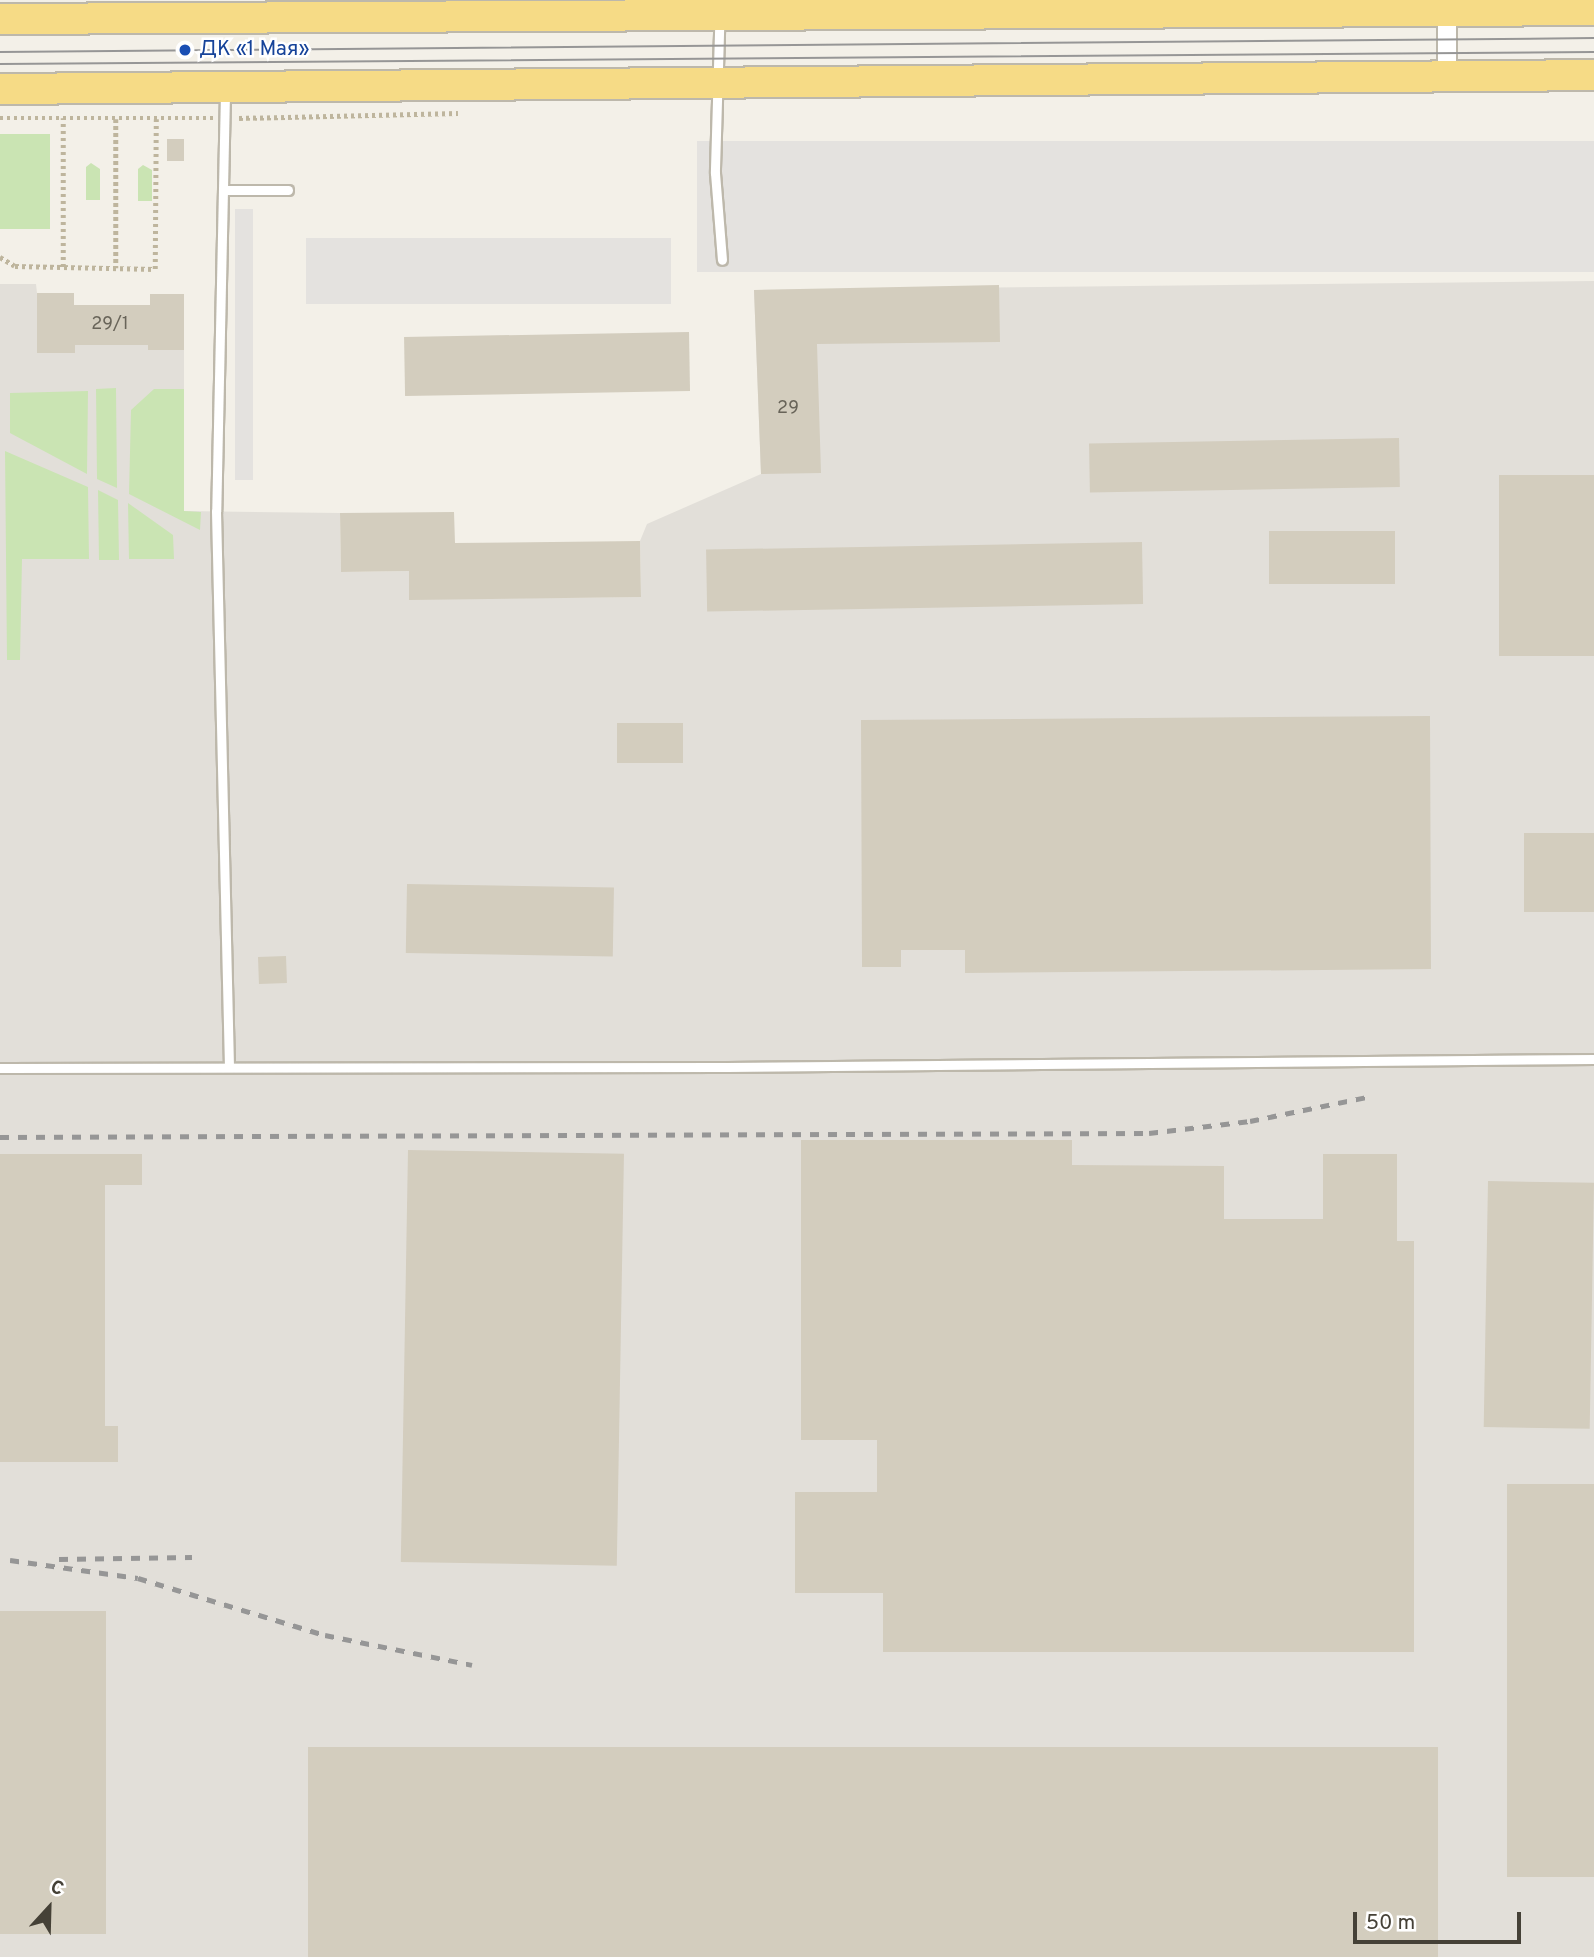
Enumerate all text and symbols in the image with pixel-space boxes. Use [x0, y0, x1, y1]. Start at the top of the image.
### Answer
place label: ДК «1 Мая» [199, 37, 310, 63]
marker: ДК «1 Мая» [177, 42, 193, 58]
house number: 29/1 [91, 314, 129, 336]
house number: 29 [777, 398, 799, 420]
north arrow [14, 1873, 84, 1943]
text: С [47, 1875, 67, 1902]
scale bar [1356, 1898, 1524, 1942]
text: 50 m [1366, 1910, 1415, 1937]

